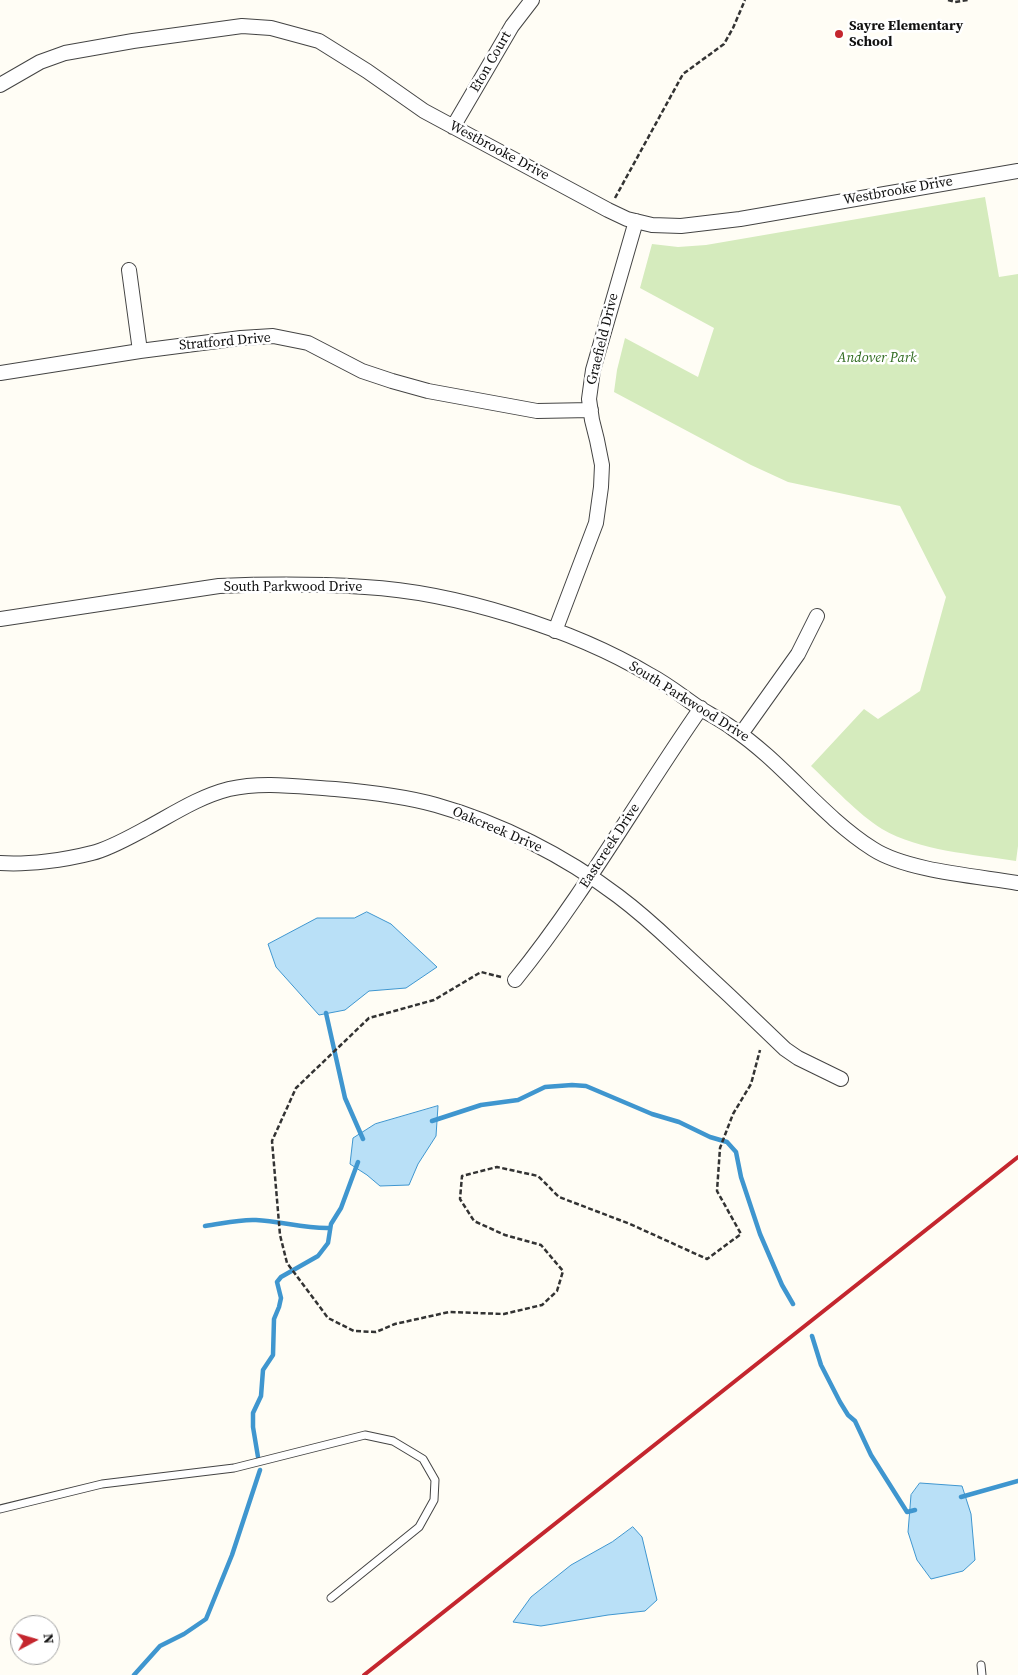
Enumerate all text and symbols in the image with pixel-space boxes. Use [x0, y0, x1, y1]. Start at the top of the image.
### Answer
place label: Sayre Elementary School [849, 18, 963, 50]
street label: Eton Court [467, 28, 515, 96]
marker: Sayre Elementary School [833, 28, 845, 40]
street label: Westbrooke Drive [446, 118, 552, 184]
street label: Westbrooke Drive [842, 173, 954, 209]
street label: Graefield Drive [583, 291, 623, 387]
street label: Stratford Drive [178, 330, 272, 354]
park label: Andover Park [837, 350, 917, 366]
street label: South Parkwood Drive [224, 579, 362, 595]
street label: South Parkwood Drive [626, 658, 752, 746]
street label: Eastcreek Drive [576, 800, 644, 892]
street label: Oakcreek Drive [450, 804, 544, 856]
north arrow [10, 1615, 60, 1665]
text: N [38, 1632, 59, 1645]

